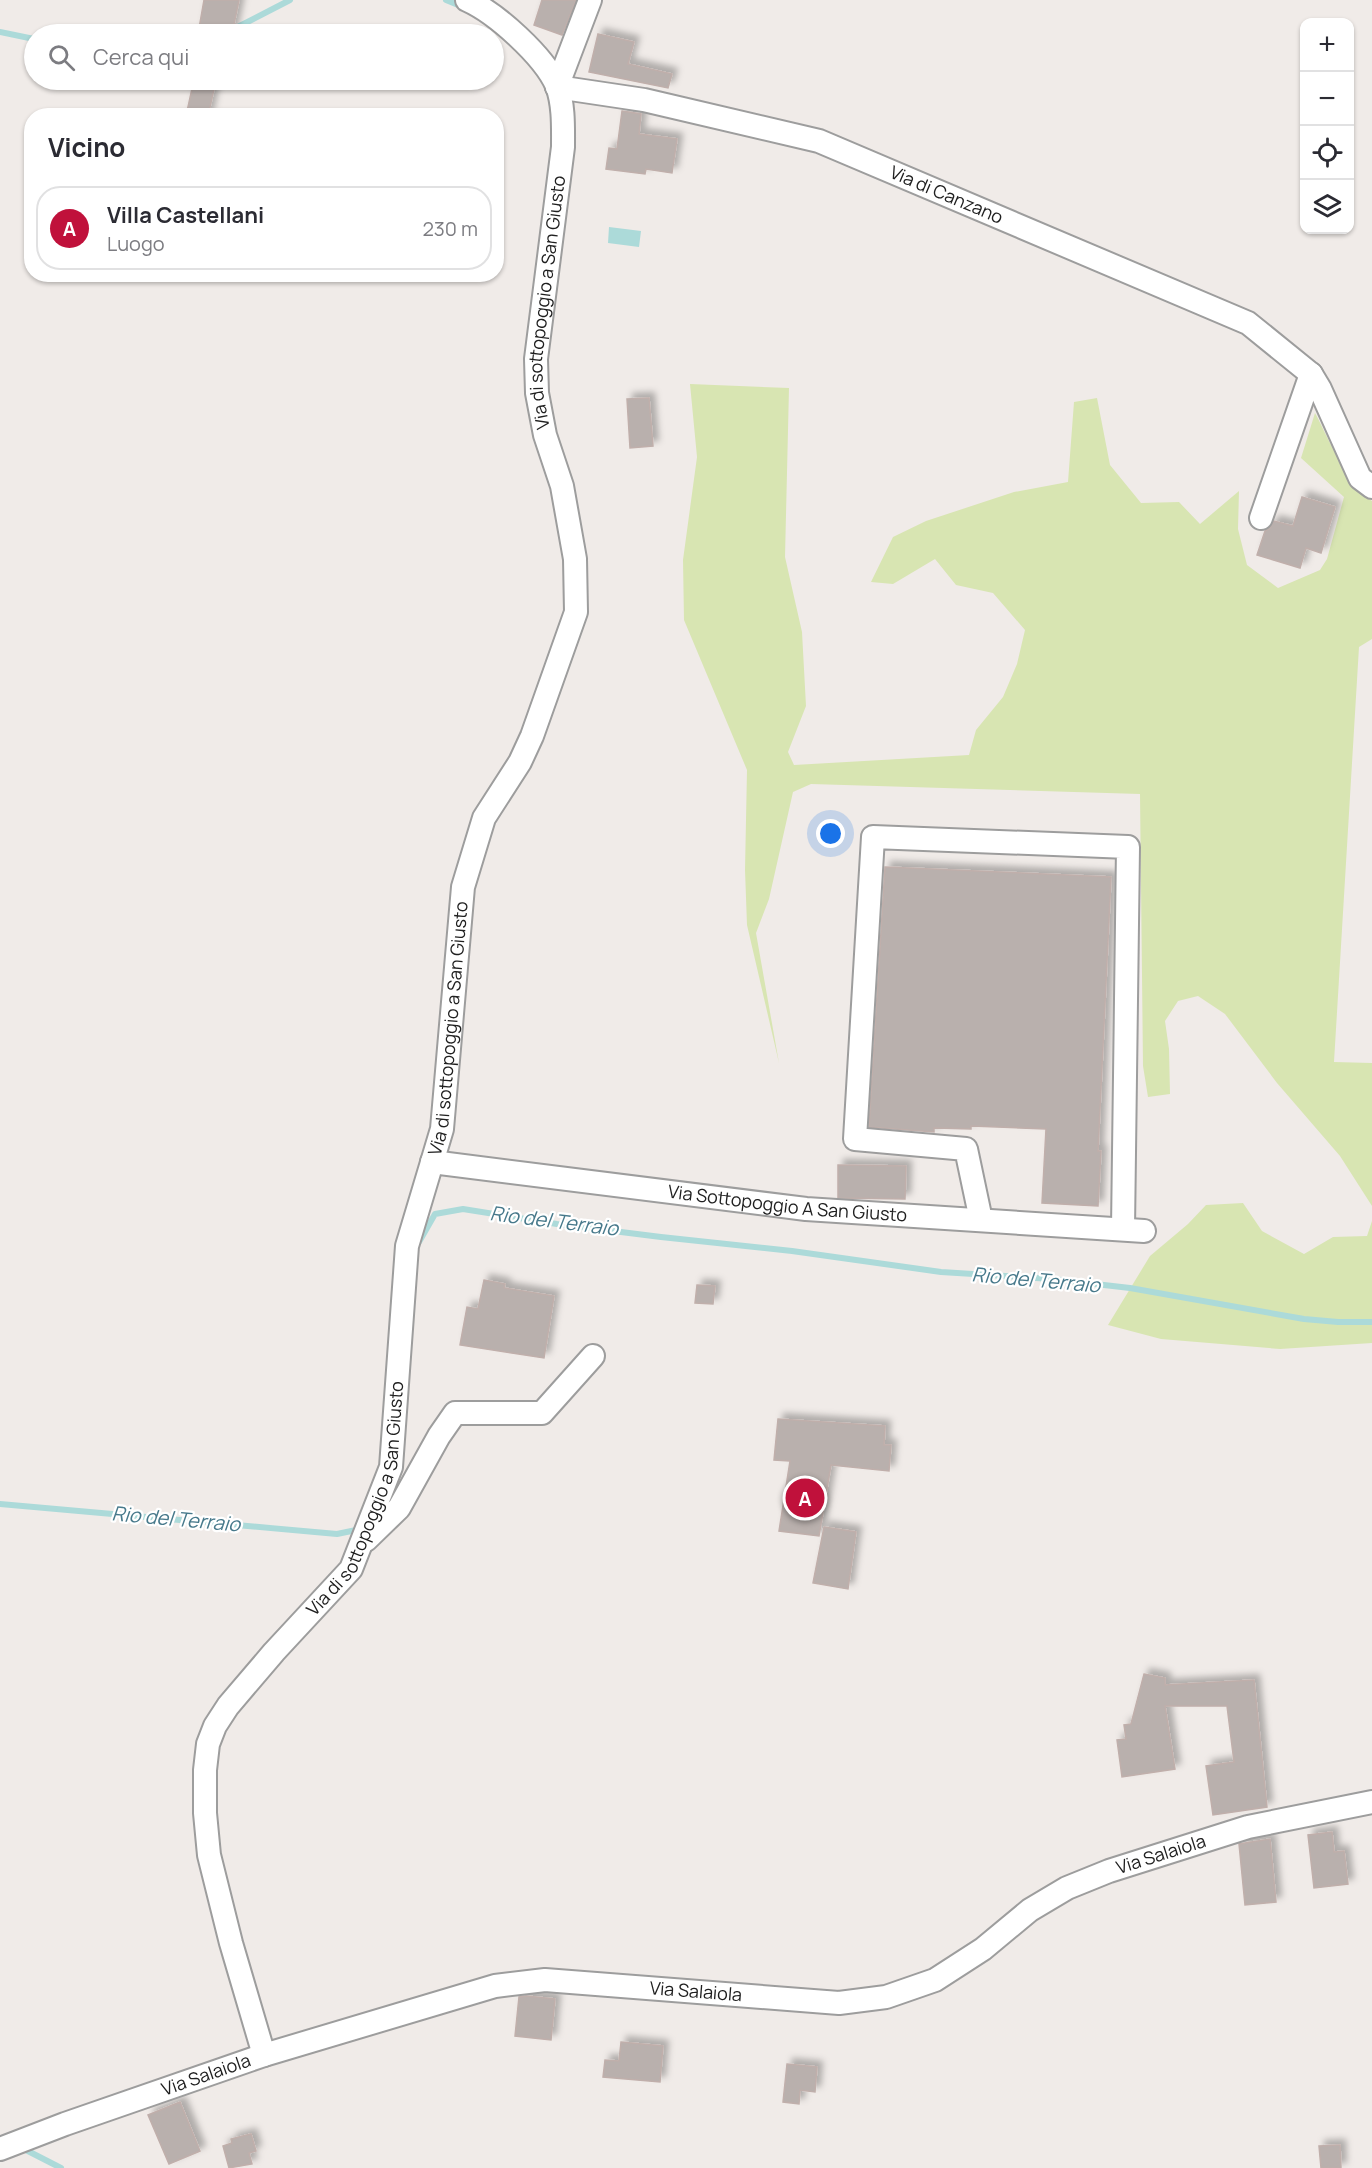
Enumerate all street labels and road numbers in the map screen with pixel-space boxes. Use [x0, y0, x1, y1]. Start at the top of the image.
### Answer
street label: Via di Canzano [886, 159, 1007, 229]
street label: Via di sottopoggio a San Giusto [523, 174, 570, 432]
street label: Via di sottopoggio a San Giusto [422, 900, 473, 1158]
street label: Via Sottopoggio A San Giusto [667, 1179, 908, 1227]
street label: Via di sottopoggio a San Giusto [301, 1380, 408, 1620]
street label: Via Salaiola [1113, 1828, 1209, 1879]
street label: Via Salaiola [649, 1975, 743, 2006]
street label: Via Salaiola [158, 2048, 254, 2101]

